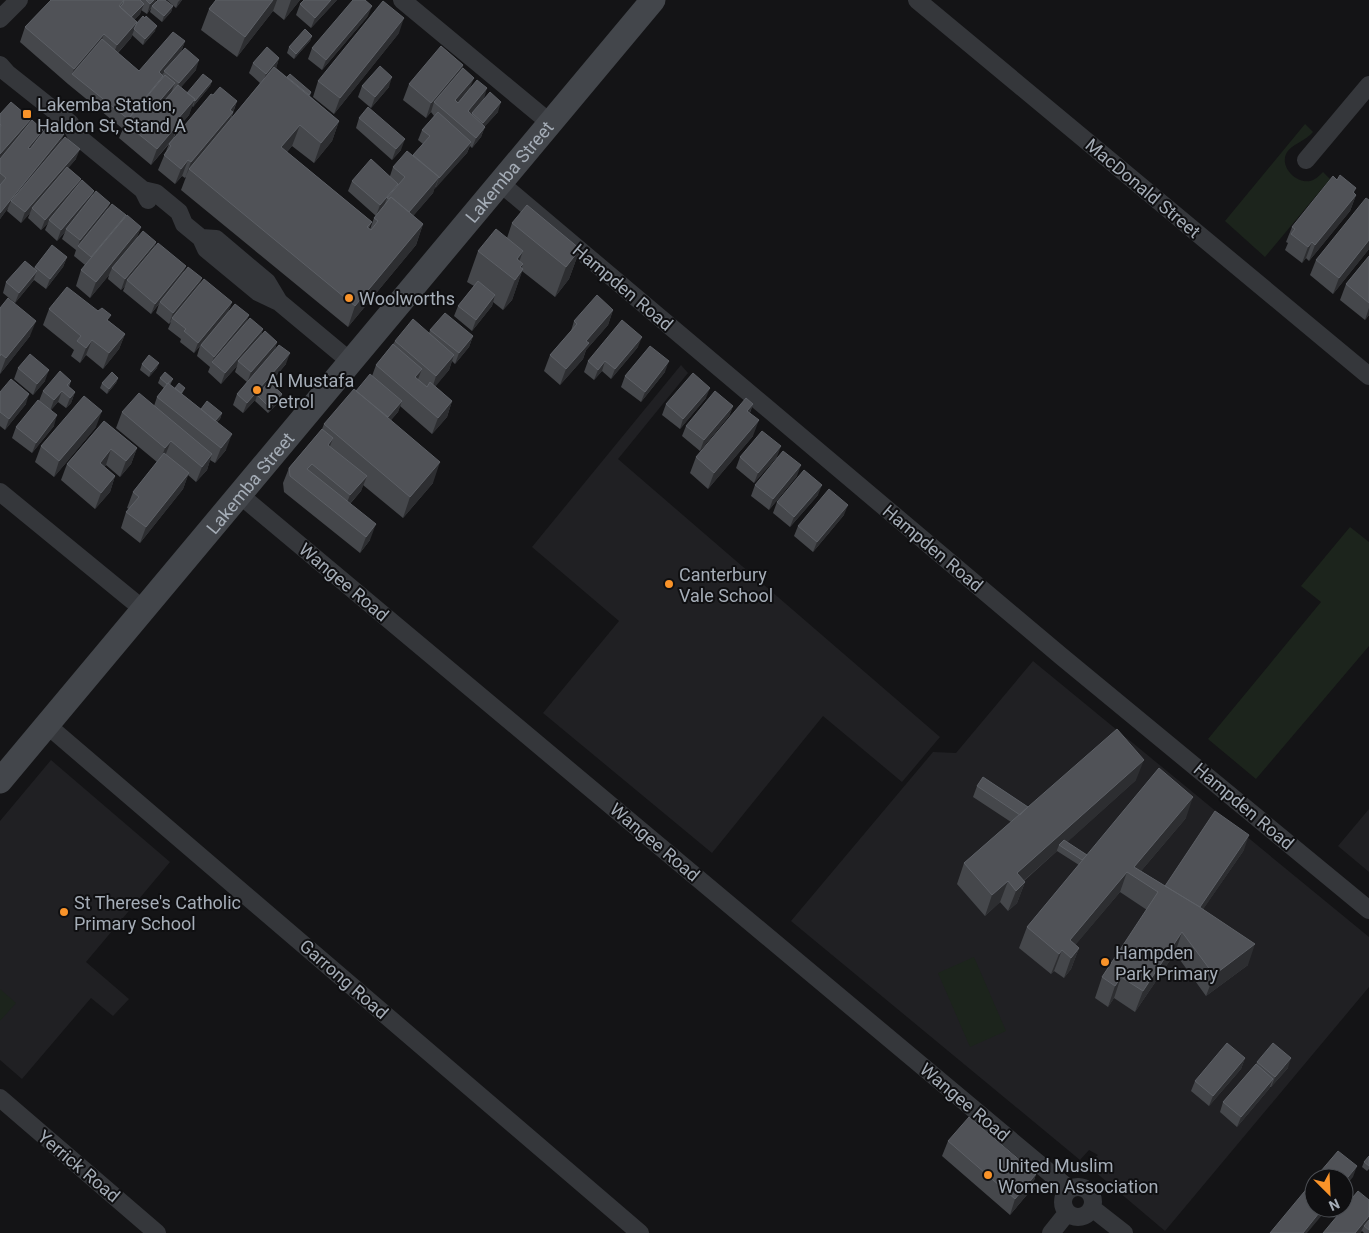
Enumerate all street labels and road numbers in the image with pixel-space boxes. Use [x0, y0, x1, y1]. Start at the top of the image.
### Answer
street label: Lakemba Street [461, 116, 557, 226]
street label: MacDonald Street [1081, 134, 1205, 242]
street label: Hampden Road [569, 239, 677, 335]
street label: Lakemba Street [201, 428, 298, 538]
street label: Hampden Road [879, 500, 987, 596]
street label: Wangee Road [295, 538, 393, 626]
street label: Hampden Road [1190, 758, 1298, 854]
street label: Wangee Road [606, 798, 704, 886]
street label: Garrong Road [296, 935, 392, 1023]
street label: Wangee Road [916, 1058, 1014, 1146]
street label: Yerrick Road [34, 1126, 124, 1206]

